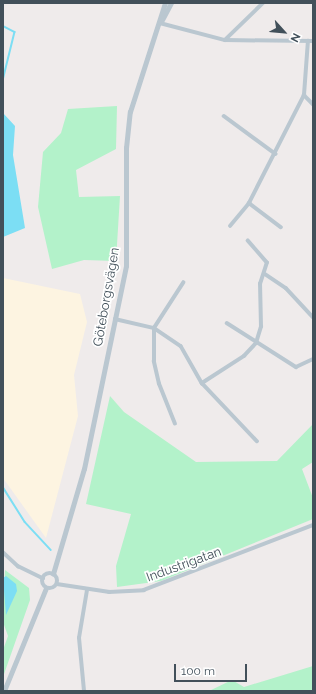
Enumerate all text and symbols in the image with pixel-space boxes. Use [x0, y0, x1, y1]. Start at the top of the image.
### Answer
north arrow [264, 12, 304, 52]
text: N [287, 31, 303, 44]
street label: Göteborgsvägen [91, 246, 123, 348]
street label: Industrigatan [144, 544, 224, 586]
scale bar [176, 656, 249, 682]
text: 100 m [181, 664, 215, 678]

